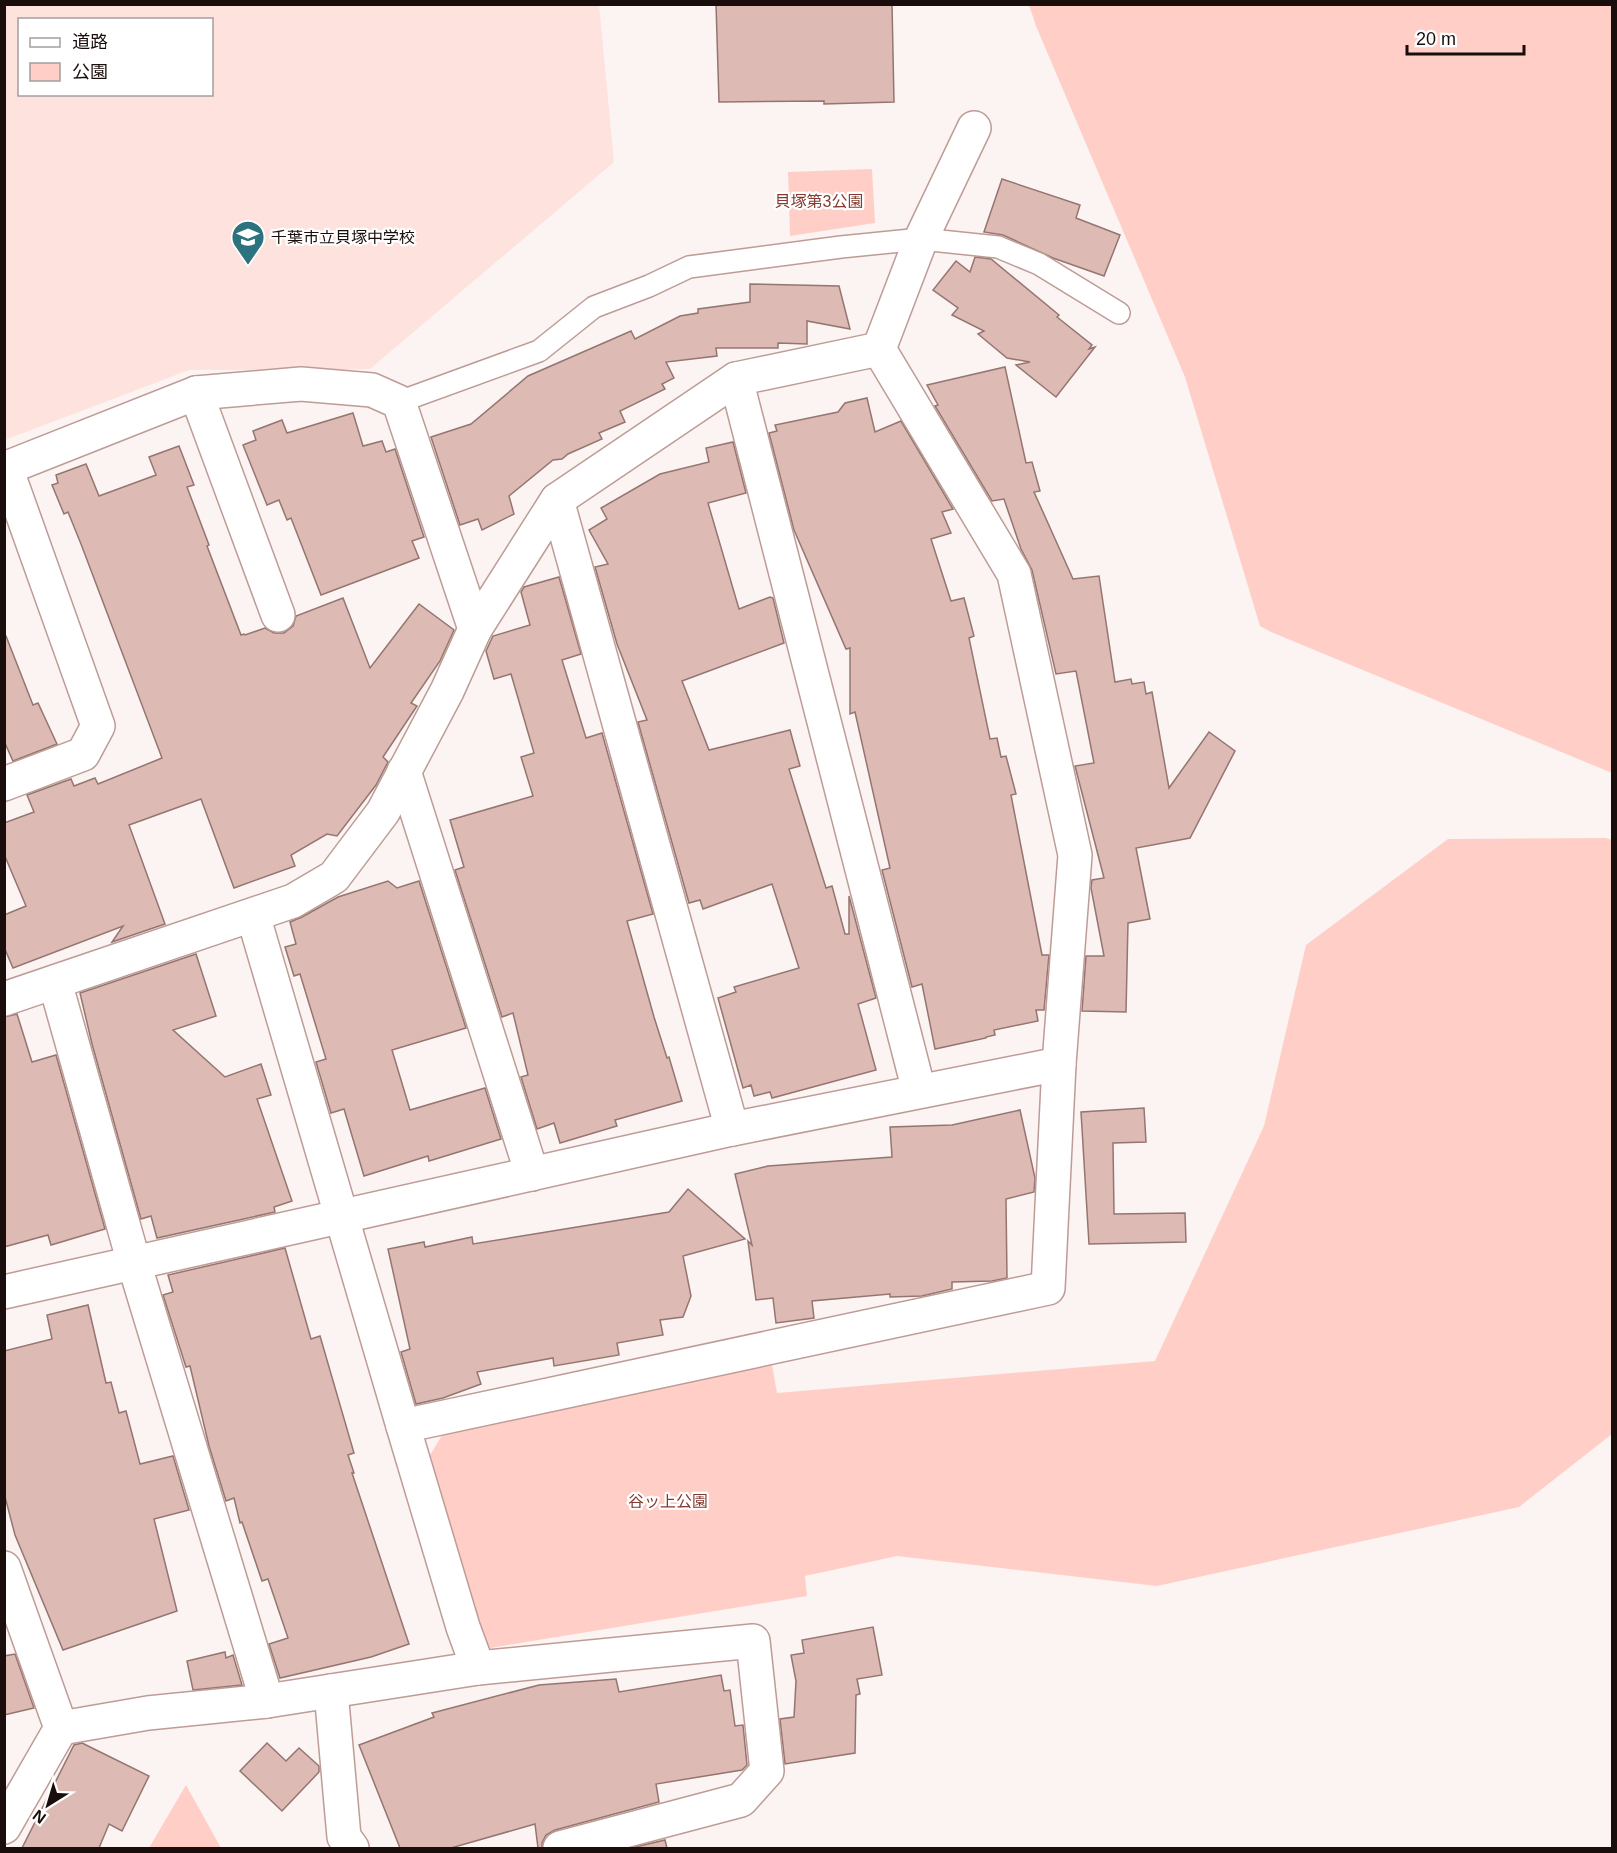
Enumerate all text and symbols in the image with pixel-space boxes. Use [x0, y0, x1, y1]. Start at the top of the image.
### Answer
legend [18, 18, 213, 96]
scale bar [1407, 18, 1524, 56]
text: 20 m [1416, 29, 1456, 49]
text: 道路 [72, 32, 108, 52]
text: 公園 [72, 62, 108, 82]
park label: 貝塚第3公園 [775, 193, 863, 210]
school or university icon: 千葉市立貝塚中学校 [230, 219, 266, 266]
place label: 千葉市立貝塚中学校 [271, 229, 415, 246]
park label: 谷ッ上公園 [628, 1493, 708, 1510]
north arrow [18, 1775, 78, 1835]
text: N [30, 1806, 49, 1827]

